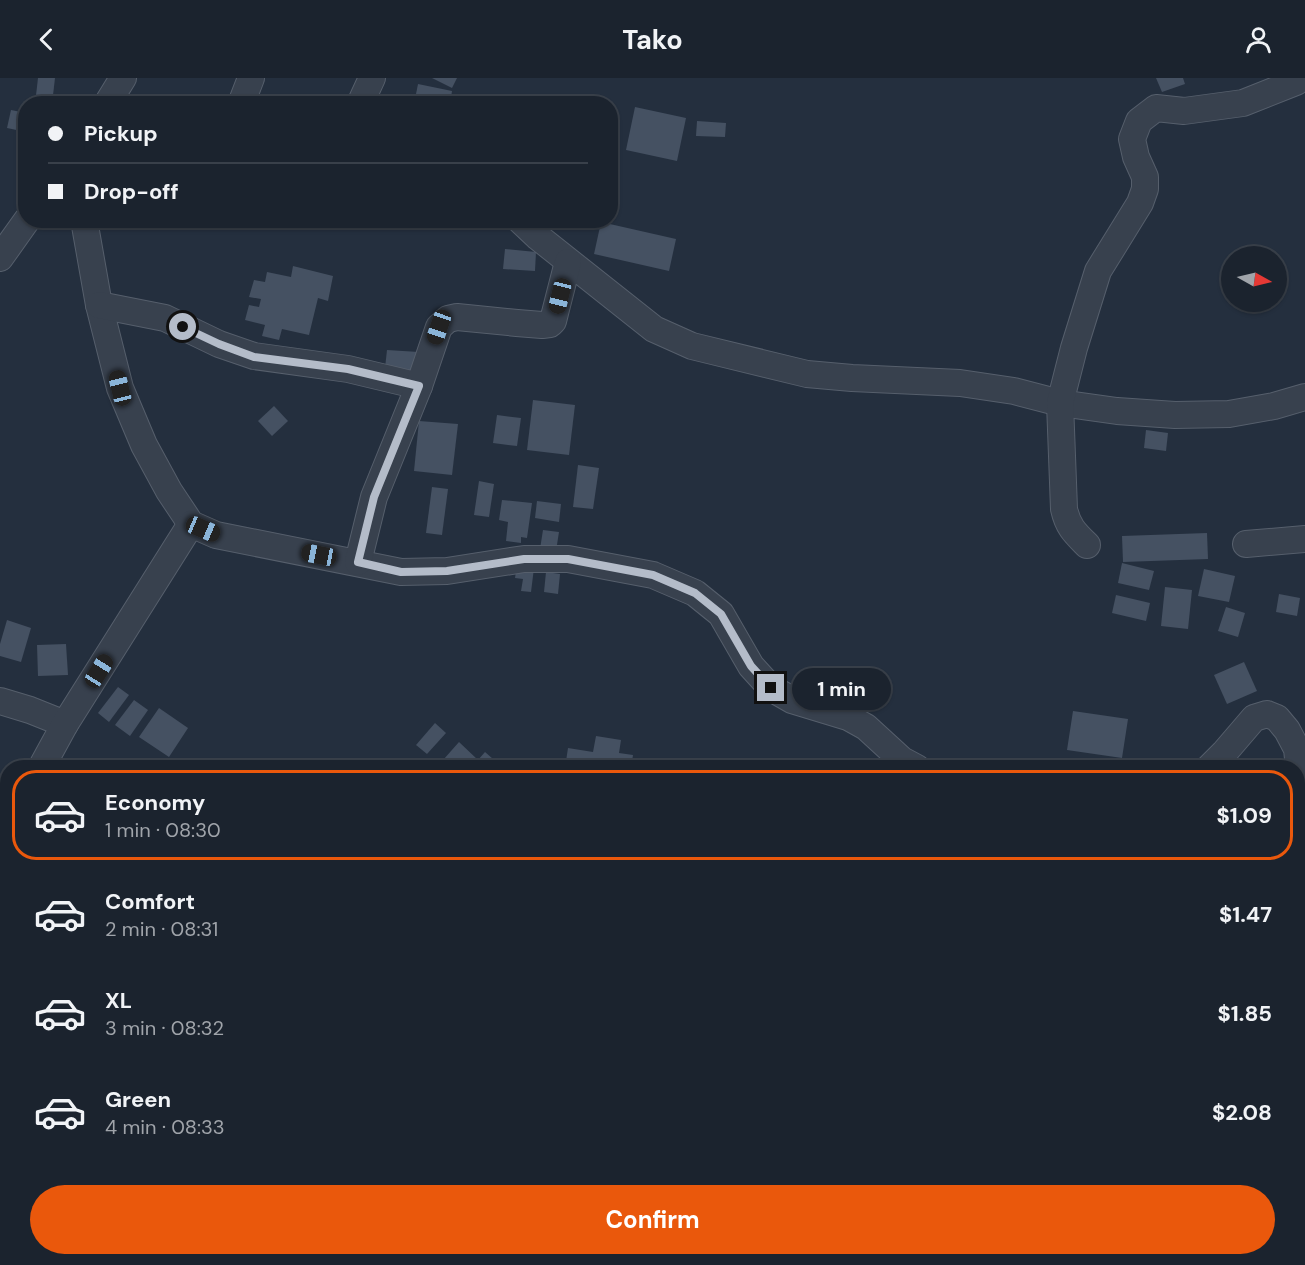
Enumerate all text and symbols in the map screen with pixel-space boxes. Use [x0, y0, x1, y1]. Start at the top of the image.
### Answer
text: Tako [622, 22, 683, 57]
icon: back [30, 23, 63, 56]
icon: person [1242, 23, 1275, 56]
text: Pickup [84, 119, 158, 148]
text: Drop-off [84, 177, 179, 206]
north arrow [1221, 246, 1287, 312]
map controls [1221, 246, 1287, 312]
car [547, 276, 573, 316]
car [425, 307, 453, 347]
route start [169, 313, 196, 340]
car [107, 368, 133, 408]
car [183, 514, 223, 544]
car [300, 543, 338, 567]
car [82, 651, 116, 691]
callout: 1 min [792, 667, 891, 709]
route end [757, 674, 784, 701]
text: 1 min [817, 676, 866, 702]
icon: car [33, 788, 87, 842]
text: Economy [105, 788, 205, 817]
text: $1.09 [1217, 801, 1272, 830]
text: 1 min · 08:30 [105, 817, 221, 843]
icon: car [33, 887, 87, 941]
text: Comfort [105, 887, 195, 916]
text: $1.47 [1219, 900, 1272, 929]
text: 2 min · 08:31 [105, 916, 218, 942]
icon: car [33, 986, 87, 1040]
text: XL [105, 986, 132, 1015]
text: $1.85 [1218, 999, 1272, 1028]
text: 3 min · 08:32 [105, 1015, 224, 1041]
icon: car [33, 1085, 87, 1139]
text: Green [105, 1085, 171, 1114]
text: $2.08 [1212, 1098, 1272, 1127]
text: 4 min · 08:33 [105, 1114, 225, 1140]
button: Confirm [30, 1185, 1275, 1254]

